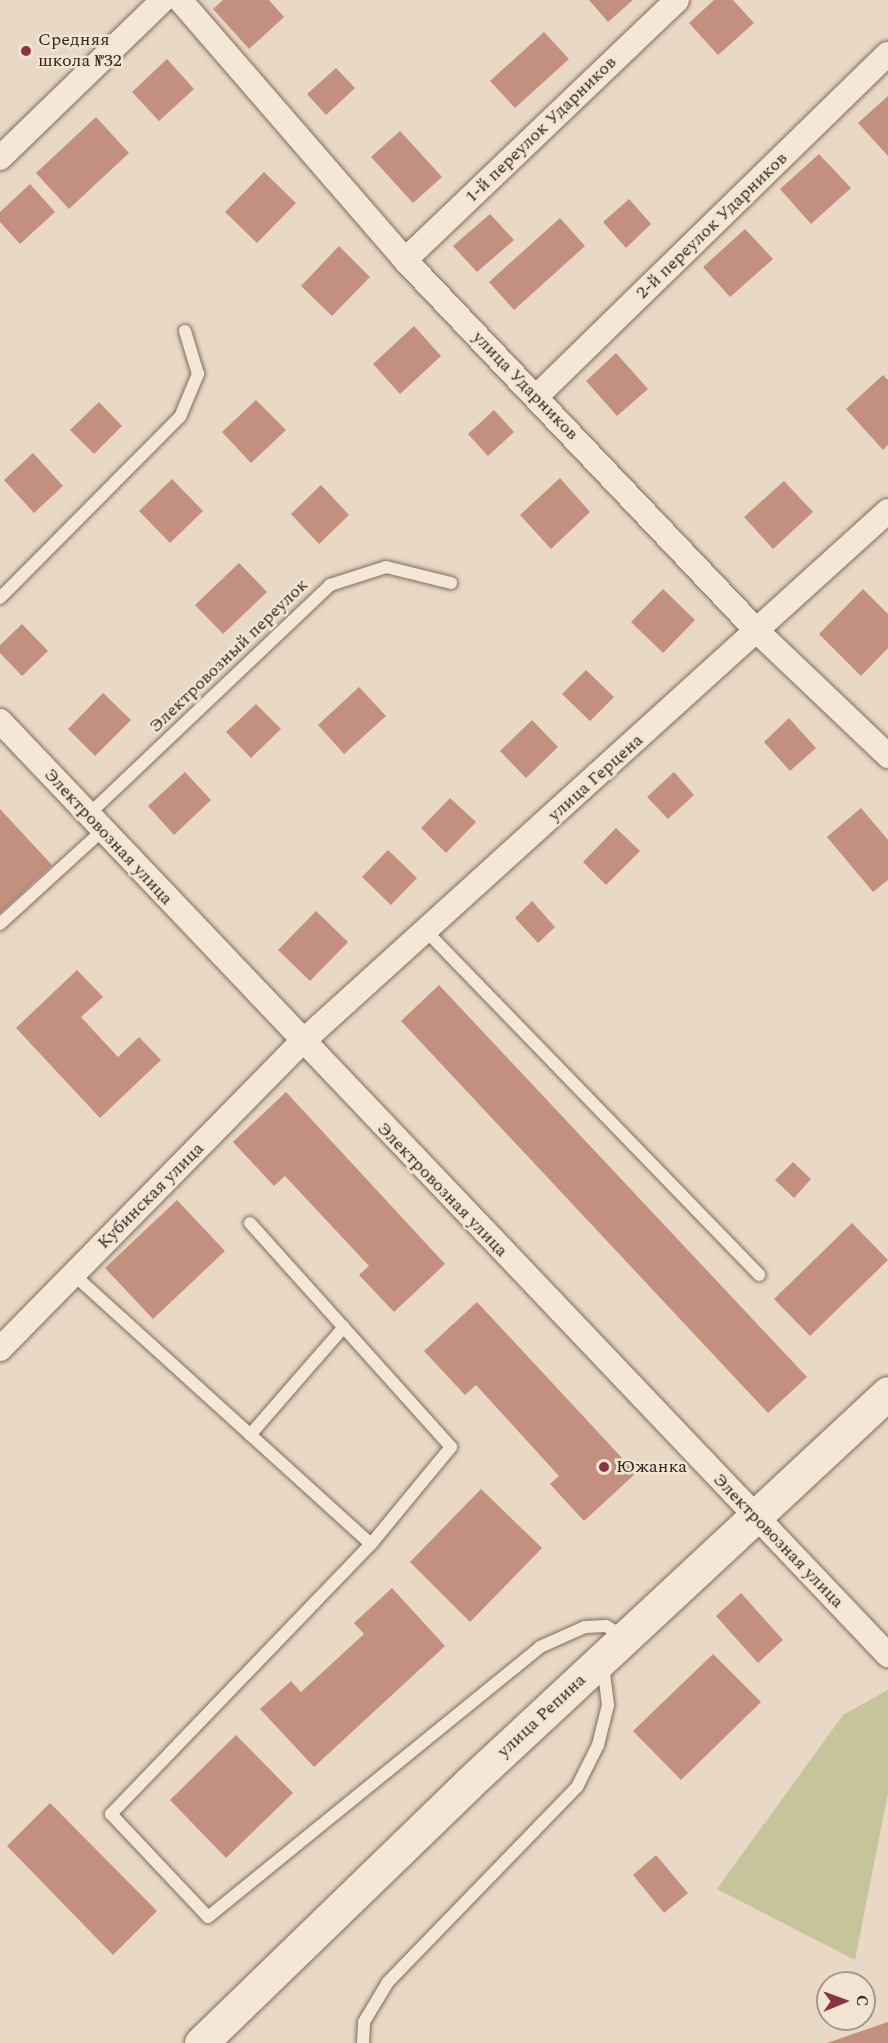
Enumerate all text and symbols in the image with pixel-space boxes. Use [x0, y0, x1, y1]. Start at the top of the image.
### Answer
place label: Средняя школа №32 [38, 30, 122, 72]
marker: Средняя школа №32 [19, 44, 33, 58]
street label: 1-й переулок Ударников [461, 52, 621, 208]
street label: 2-й переулок Ударников [632, 148, 792, 304]
street label: улица Ударников [468, 327, 582, 445]
street label: Электровозный переулок [145, 574, 313, 738]
street label: улица Герцена [544, 730, 648, 826]
street label: Электровозная улица [39, 764, 177, 910]
street label: Электровозная улица [372, 1118, 512, 1262]
street label: Кубинская улица [93, 1138, 209, 1254]
place label: Южанка [616, 1456, 687, 1478]
marker: Южанка [597, 1460, 611, 1474]
street label: Электровозная улица [708, 1469, 848, 1613]
street label: улица Репина [493, 1670, 591, 1762]
north arrow [816, 1971, 876, 2031]
text: С [850, 1995, 874, 2007]

